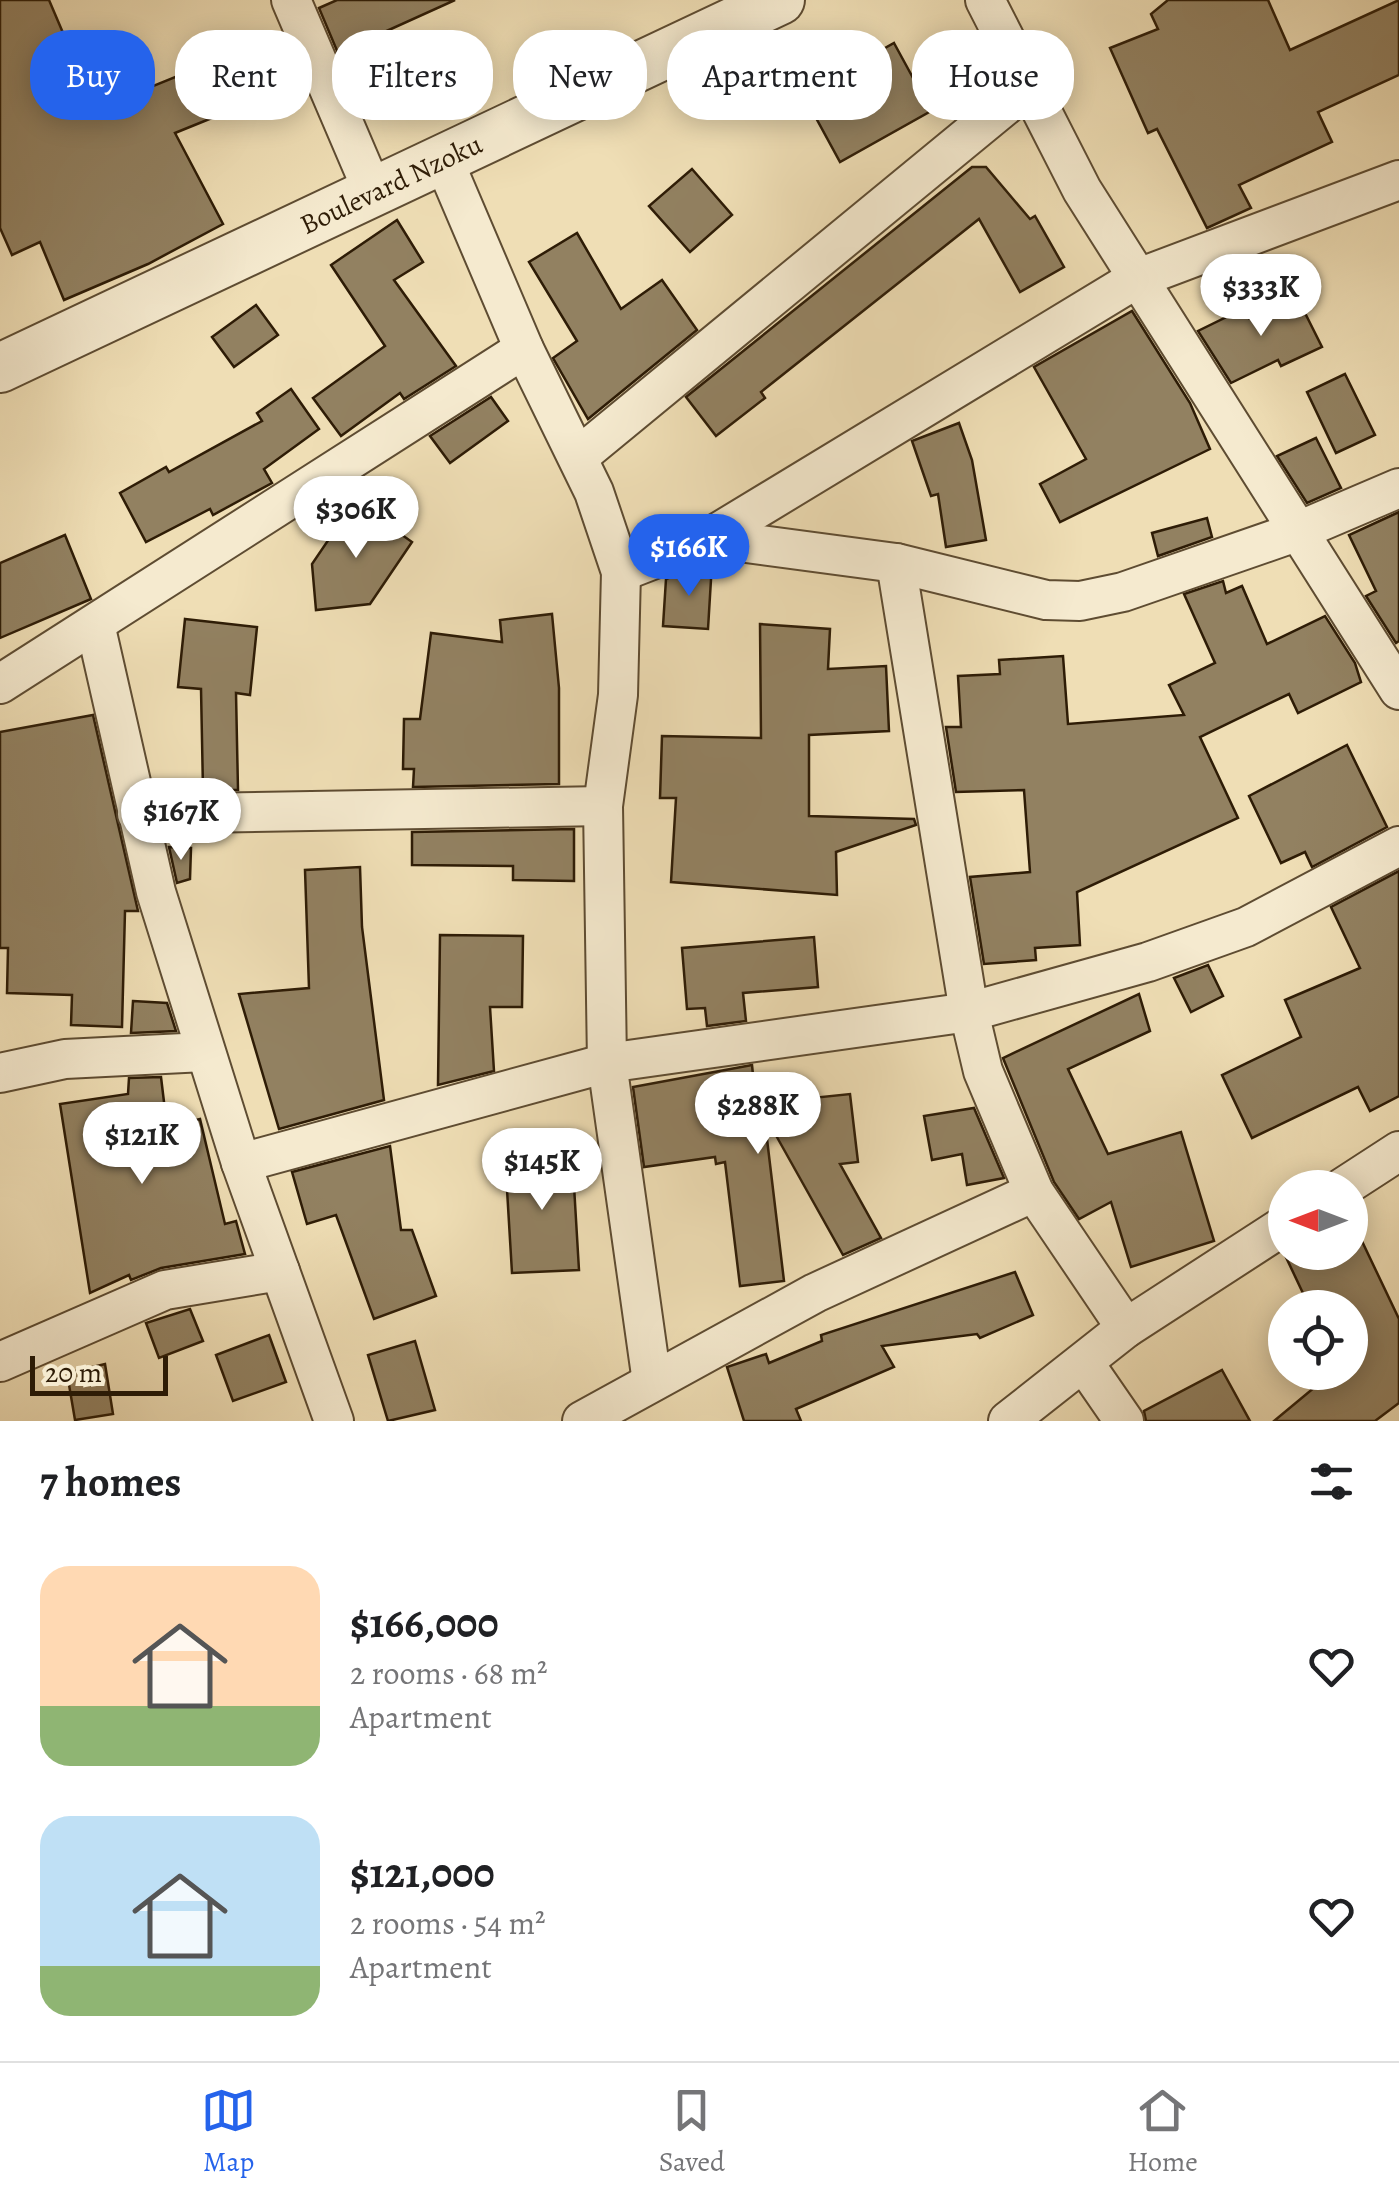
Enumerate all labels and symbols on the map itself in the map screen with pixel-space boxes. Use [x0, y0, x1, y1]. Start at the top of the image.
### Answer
street label: Boulevard Nzoku [294, 125, 489, 244]
pin: $333K [1191, 254, 1331, 339]
pin: $306K [286, 476, 426, 561]
pin: $166K [619, 514, 759, 599]
pin: $167K [111, 778, 251, 863]
pin: $288K [688, 1072, 828, 1157]
pin: $121K [72, 1102, 212, 1187]
pin: $145K [472, 1128, 612, 1213]
north arrow [1268, 1170, 1368, 1270]
scale bar [30, 1351, 168, 1396]

